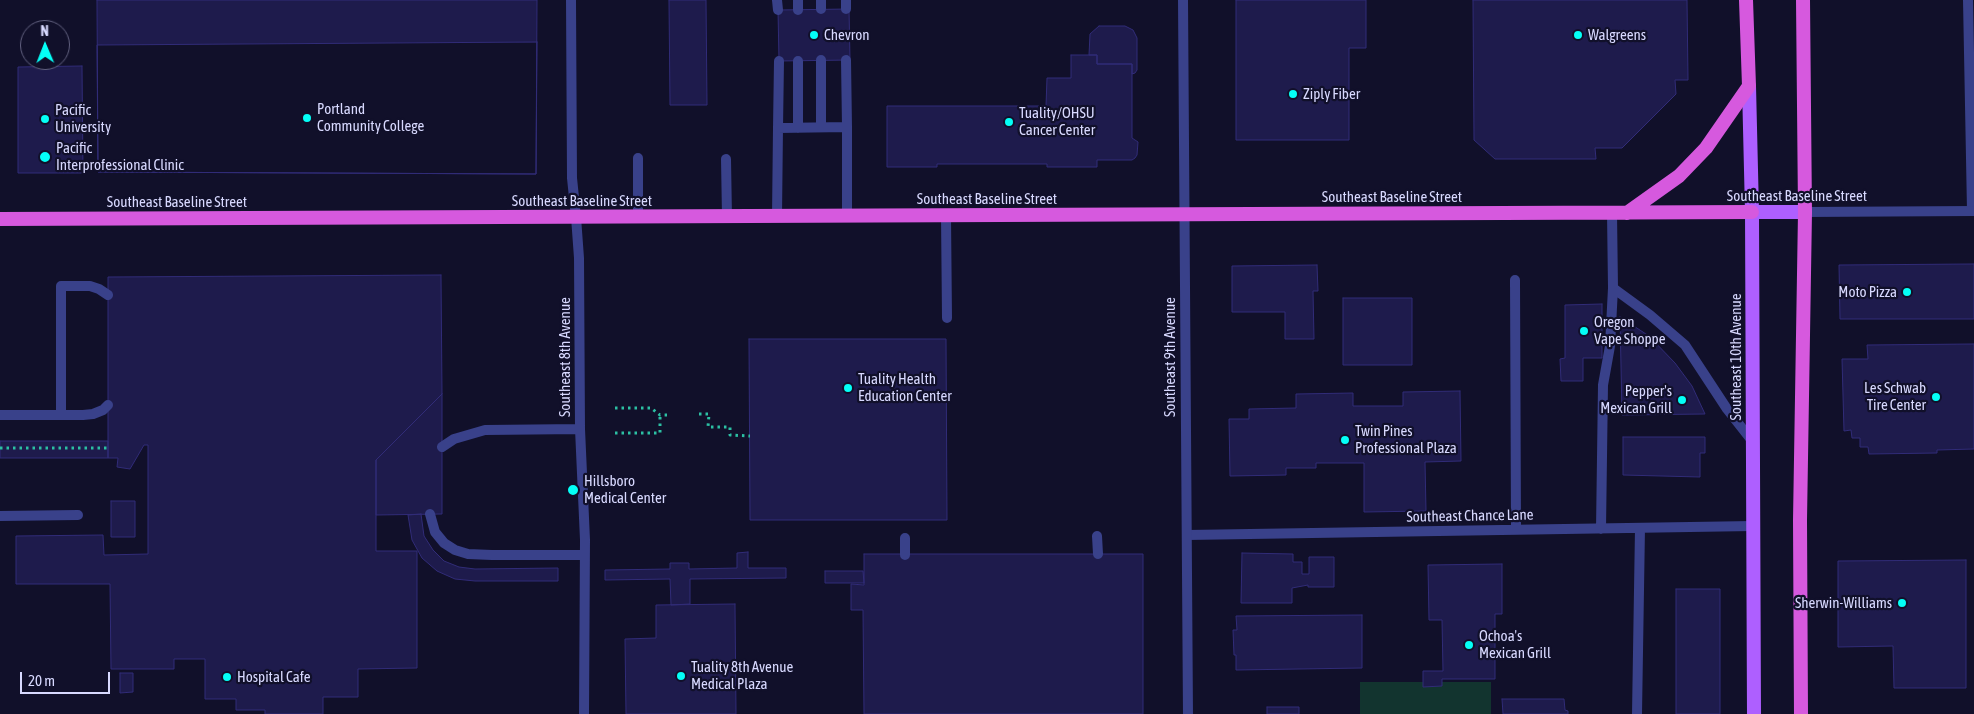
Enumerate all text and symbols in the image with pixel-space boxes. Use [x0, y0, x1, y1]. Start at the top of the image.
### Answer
north arrow [20, 20, 70, 70]
text: N [40, 23, 49, 39]
place label: Chevron [824, 26, 870, 44]
place label: Walgreens [1588, 26, 1646, 44]
marker: Chevron [808, 29, 820, 41]
marker: Walgreens [1572, 29, 1584, 41]
place label: Ziply Fiber [1303, 85, 1360, 103]
marker: Ziply Fiber [1287, 88, 1299, 100]
place label: Portland Community College [317, 100, 424, 135]
place label: Pacific University [55, 101, 111, 136]
place label: Tuality/OHSU Cancer Center [1019, 104, 1095, 139]
marker: Portland Community College [301, 112, 313, 124]
marker: Pacific University [39, 113, 51, 125]
marker: Tuality/OHSU Cancer Center [1003, 116, 1015, 128]
place label: Pacific Interprofessional Clinic [56, 139, 184, 174]
marker: Pacific Interprofessional Clinic [38, 150, 52, 164]
street label: Southeast Baseline Street [1727, 187, 1867, 205]
street label: Southeast Baseline Street [1322, 188, 1462, 206]
street label: Southeast Baseline Street [917, 190, 1057, 208]
street label: Southeast Baseline Street [512, 192, 652, 210]
street label: Southeast Baseline Street [107, 193, 247, 211]
place label: Moto Pizza [1838, 283, 1897, 301]
marker: Moto Pizza [1901, 286, 1913, 298]
street label: Southeast 10th Avenue [1727, 294, 1745, 420]
street label: Southeast 8th Avenue [556, 297, 574, 417]
street label: Southeast 9th Avenue [1161, 297, 1179, 417]
place label: Oregon Vape Shoppe [1594, 313, 1666, 348]
marker: Oregon Vape Shoppe [1578, 325, 1590, 337]
place label: Tuality Health Education Center [858, 370, 952, 405]
place label: Les Schwab Tire Center [1864, 379, 1926, 414]
marker: Tuality Health Education Center [842, 382, 854, 394]
place label: Pepper's Mexican Grill [1600, 382, 1672, 417]
marker: Les Schwab Tire Center [1930, 391, 1942, 403]
marker: Pepper's Mexican Grill [1676, 394, 1688, 406]
place label: Twin Pines Professional Plaza [1355, 422, 1457, 457]
marker: Twin Pines Professional Plaza [1339, 434, 1351, 446]
place label: Hillsboro Medical Center [584, 472, 666, 507]
marker: Hillsboro Medical Center [566, 483, 580, 497]
street label: Southeast Chance Lane [1406, 506, 1534, 526]
place label: Sherwin-Williams [1795, 594, 1892, 612]
marker: Sherwin-Williams [1896, 597, 1908, 609]
place label: Ochoa's Mexican Grill [1479, 627, 1551, 662]
marker: Ochoa's Mexican Grill [1463, 639, 1475, 651]
place label: Tuality 8th Avenue Medical Plaza [691, 658, 793, 693]
scale bar [22, 662, 112, 694]
place label: Hospital Cafe [237, 668, 311, 686]
marker: Tuality 8th Avenue Medical Plaza [675, 670, 687, 682]
marker: Hospital Cafe [221, 671, 233, 683]
text: 20 m [28, 672, 55, 689]

